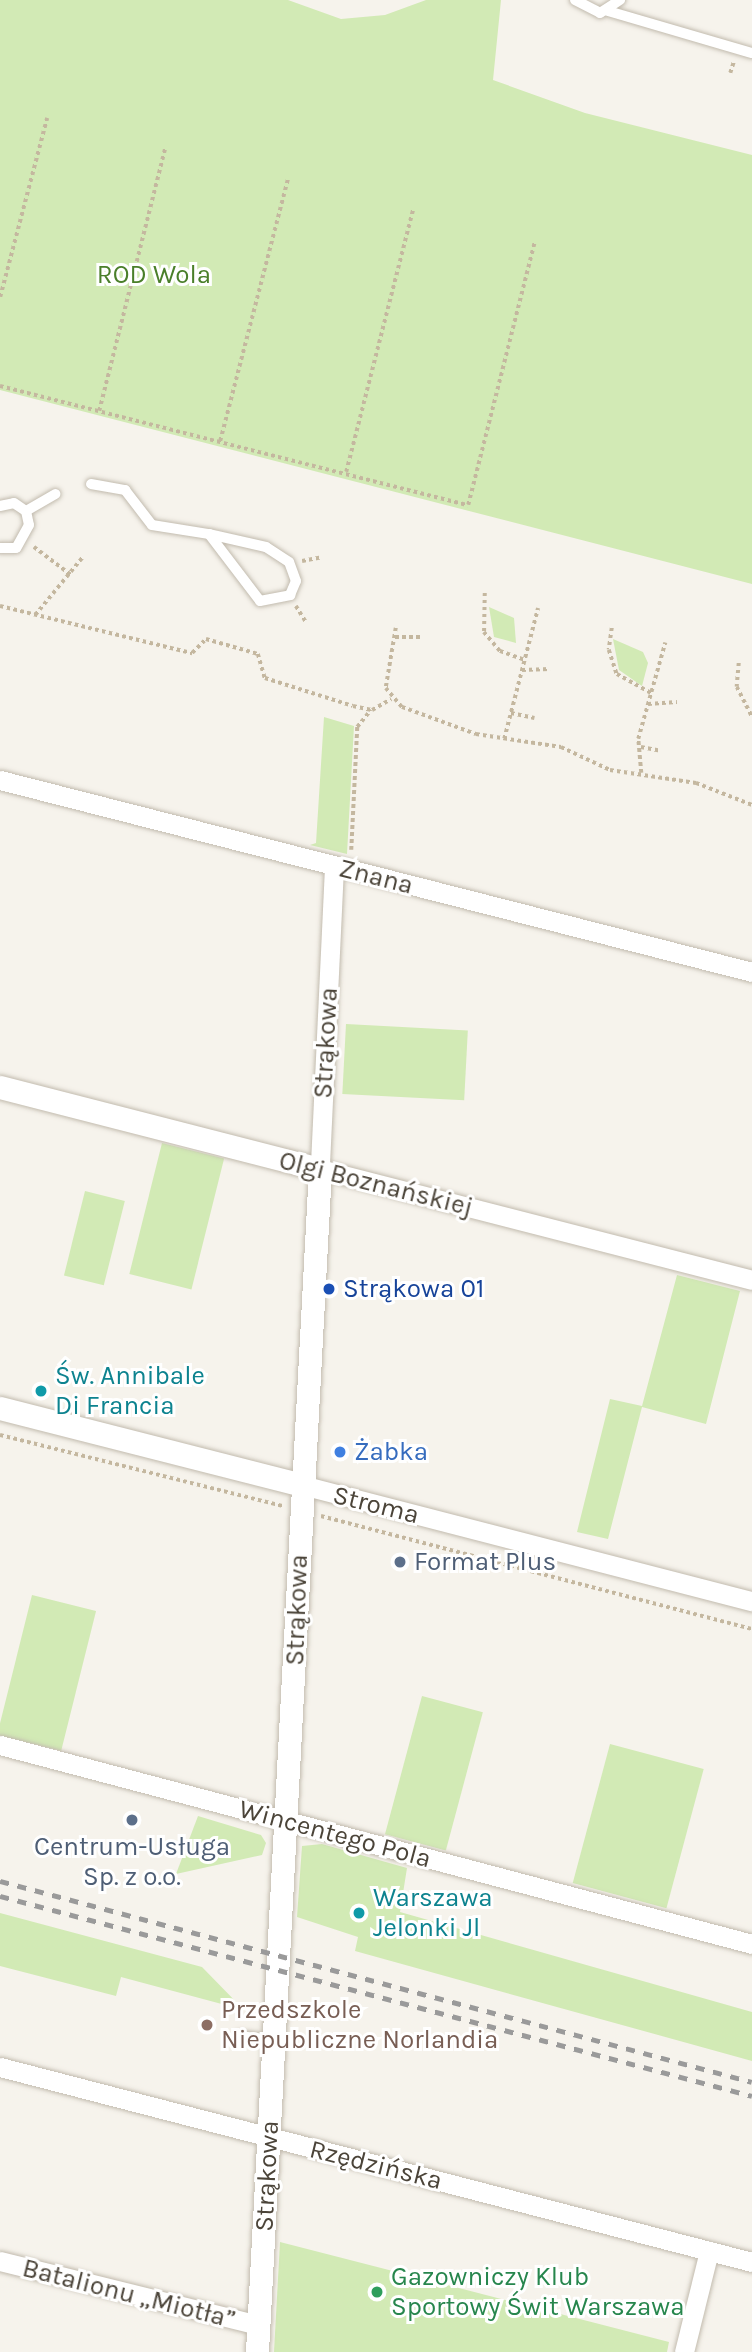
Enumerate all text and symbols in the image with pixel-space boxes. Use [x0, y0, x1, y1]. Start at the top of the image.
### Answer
park label: ROD Wola [97, 259, 211, 291]
street label: Znana [336, 853, 416, 901]
street label: Strąkowa [308, 987, 344, 1099]
street label: Olgi Boznańskiej [276, 1145, 476, 1223]
place label: Strąkowa 01 [343, 1273, 484, 1305]
marker: Strąkowa 01 [321, 1281, 337, 1297]
place label: Św. Annibale Di Francia [55, 1360, 205, 1422]
marker: Św. Annibale Di Francia [33, 1383, 49, 1399]
place label: Żabka [354, 1436, 428, 1468]
marker: Żabka [332, 1444, 348, 1460]
street label: Stroma [330, 1479, 422, 1531]
place label: Format Plus [414, 1546, 556, 1578]
street label: Strąkowa [279, 1554, 315, 1666]
marker: Format Plus [392, 1554, 408, 1570]
street label: Wincentego Pola [236, 1793, 434, 1875]
marker: Centrum-Usługa Sp. z o.o. [124, 1812, 140, 1828]
place label: Centrum-Usługa Sp. z o.o. [34, 1831, 230, 1892]
place label: Warszawa Jelonki Jl [373, 1882, 493, 1944]
marker: Warszawa Jelonki Jl [351, 1905, 367, 1921]
place label: Przedszkole Niepubliczne Norlandia [221, 1994, 498, 2056]
marker: Przedszkole Niepubliczne Norlandia [199, 2017, 215, 2033]
street label: Strąkowa [249, 2120, 285, 2232]
street label: Rzędzińska [307, 2133, 445, 2197]
street label: Batalionu „Miotła” [19, 2252, 239, 2336]
place label: Gazowniczy Klub Sportowy Świt Warszawa [391, 2261, 684, 2322]
marker: Gazowniczy Klub Sportowy Świt Warszawa [369, 2284, 385, 2300]

